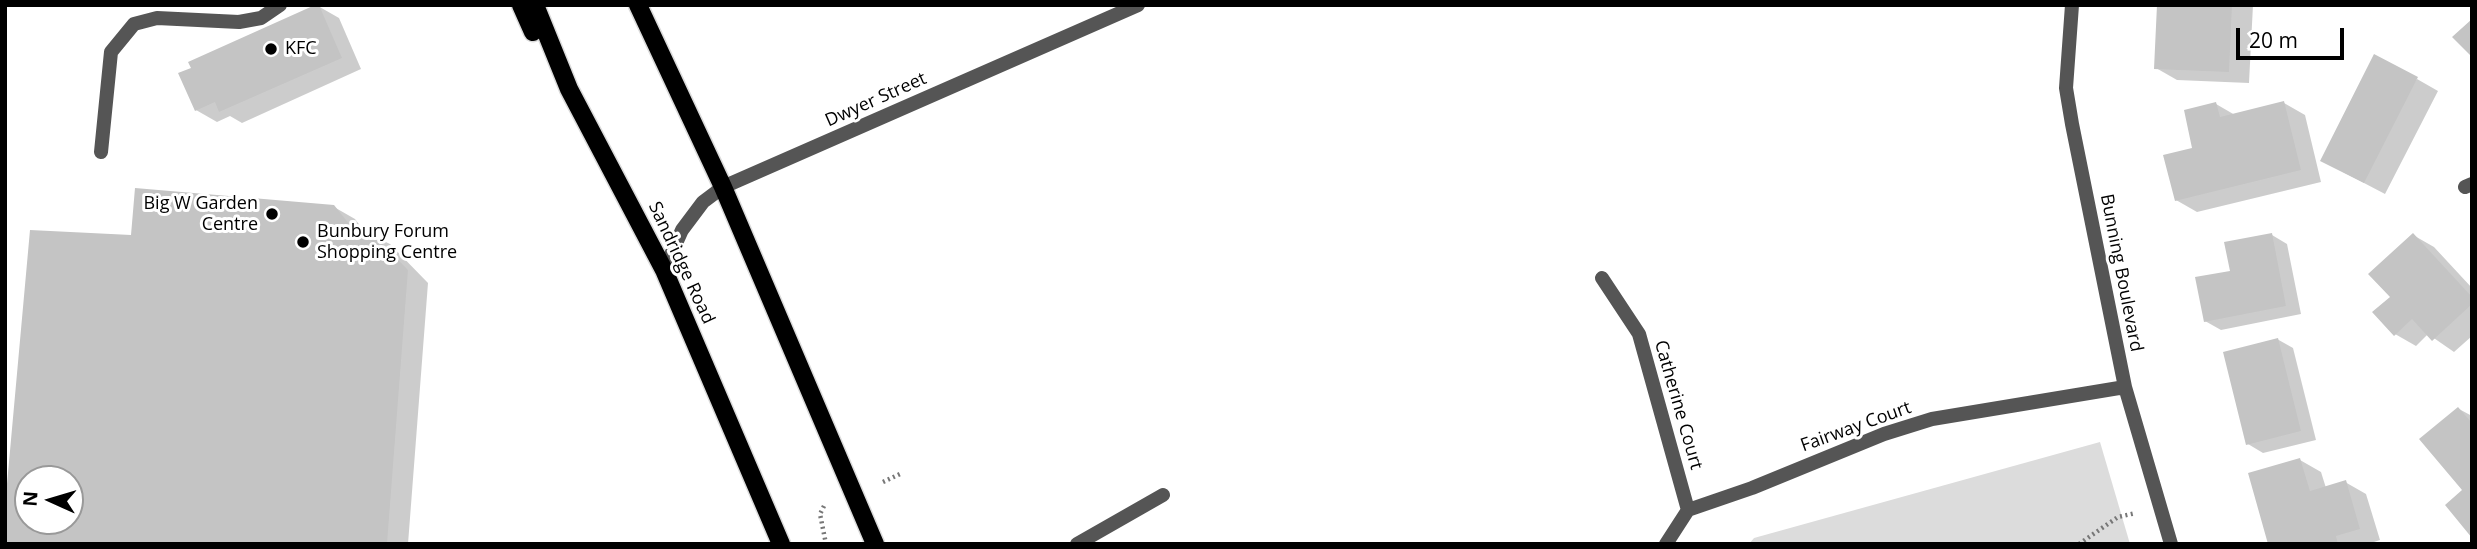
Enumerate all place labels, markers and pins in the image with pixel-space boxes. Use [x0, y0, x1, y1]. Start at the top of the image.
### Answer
place label: KFC [285, 38, 317, 60]
marker: KFC [263, 41, 279, 57]
place label: Big W Garden Centre [143, 193, 258, 235]
marker: Big W Garden Centre [264, 206, 280, 222]
place label: Bunbury Forum Shopping Centre [317, 221, 457, 264]
marker: Bunbury Forum Shopping Centre [295, 234, 311, 250]

